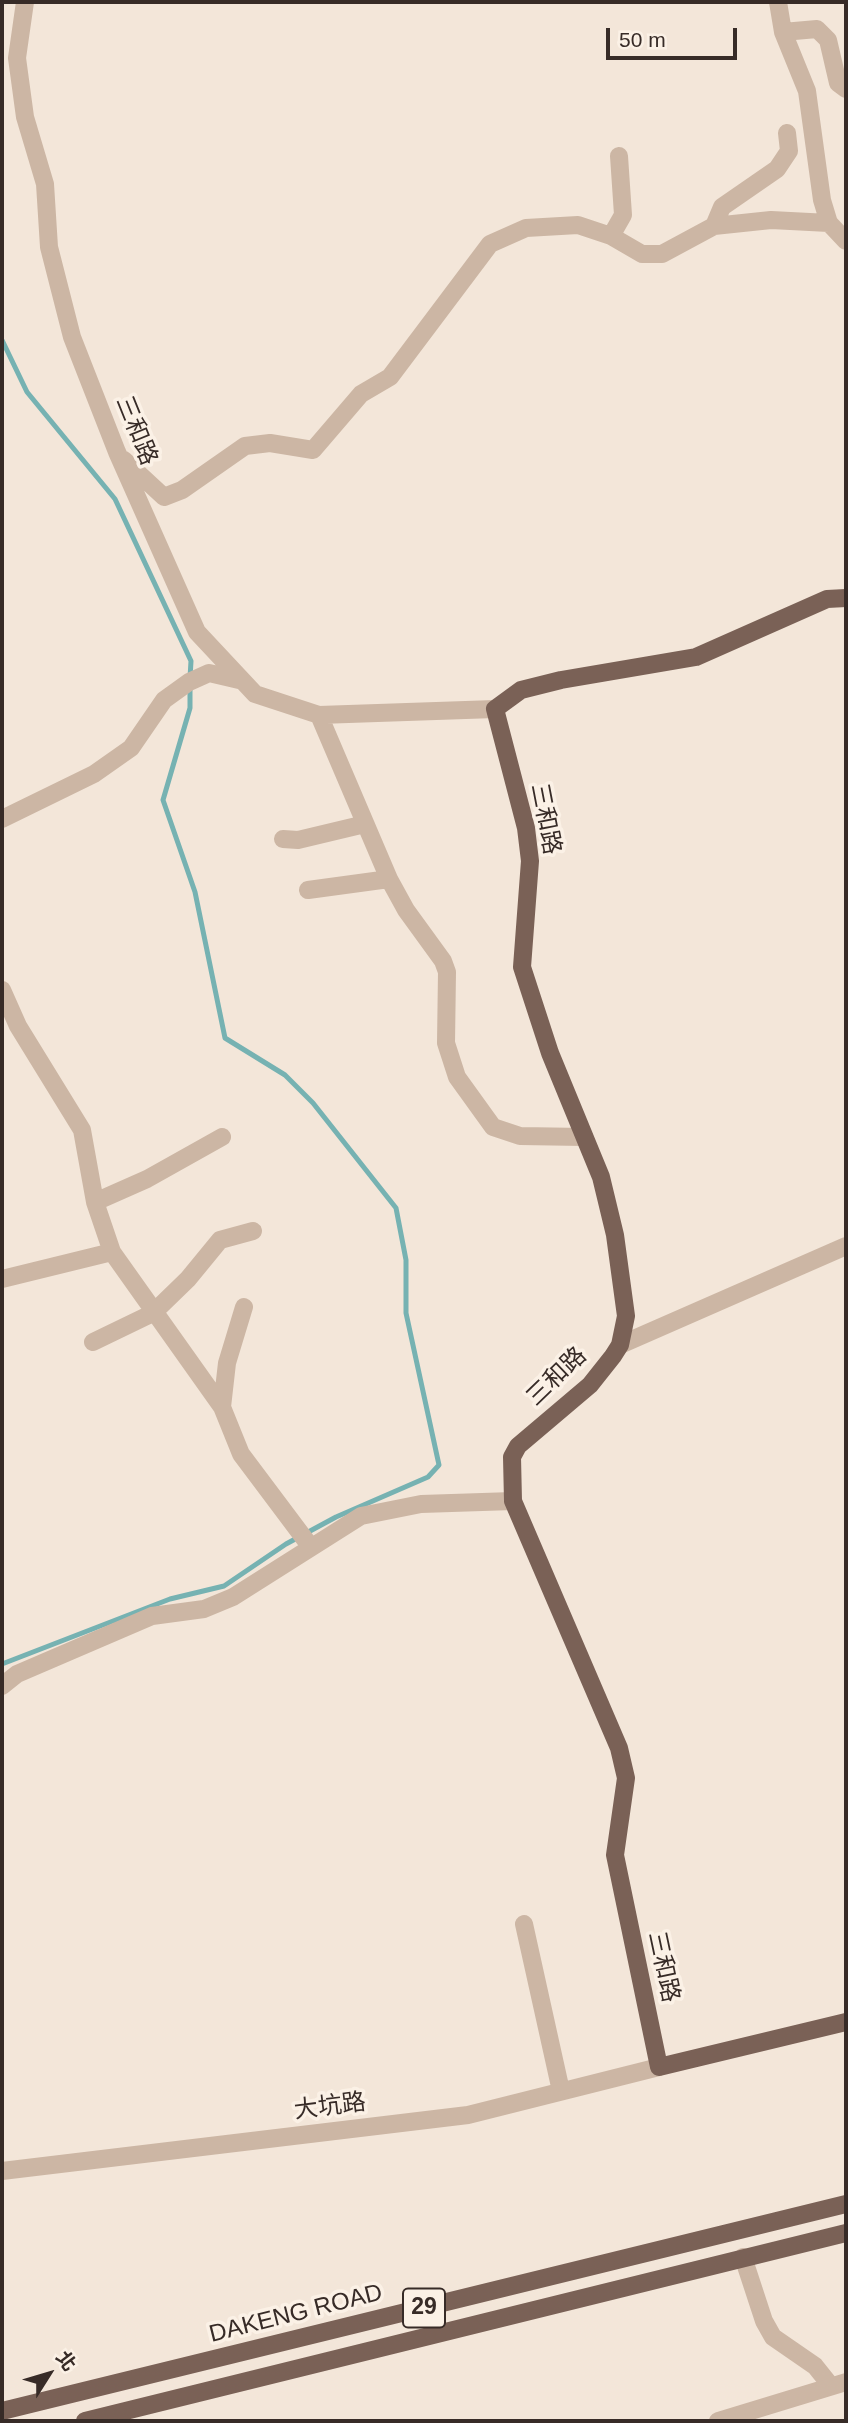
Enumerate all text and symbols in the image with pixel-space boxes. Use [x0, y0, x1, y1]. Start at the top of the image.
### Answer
scale bar [610, 14, 741, 58]
text: 50 m [619, 28, 666, 51]
street label: 三和路 [109, 392, 163, 470]
street label: 三和路 [524, 781, 566, 857]
street label: 三和路 [521, 1342, 593, 1412]
street label: 三和路 [641, 1929, 685, 2005]
street label: 大坑路 [293, 2088, 367, 2126]
street label: DAKENG ROAD [206, 2279, 386, 2349]
road number: 29 [403, 2288, 445, 2328]
north arrow [14, 2339, 84, 2409]
text: 北 [52, 2347, 80, 2375]

